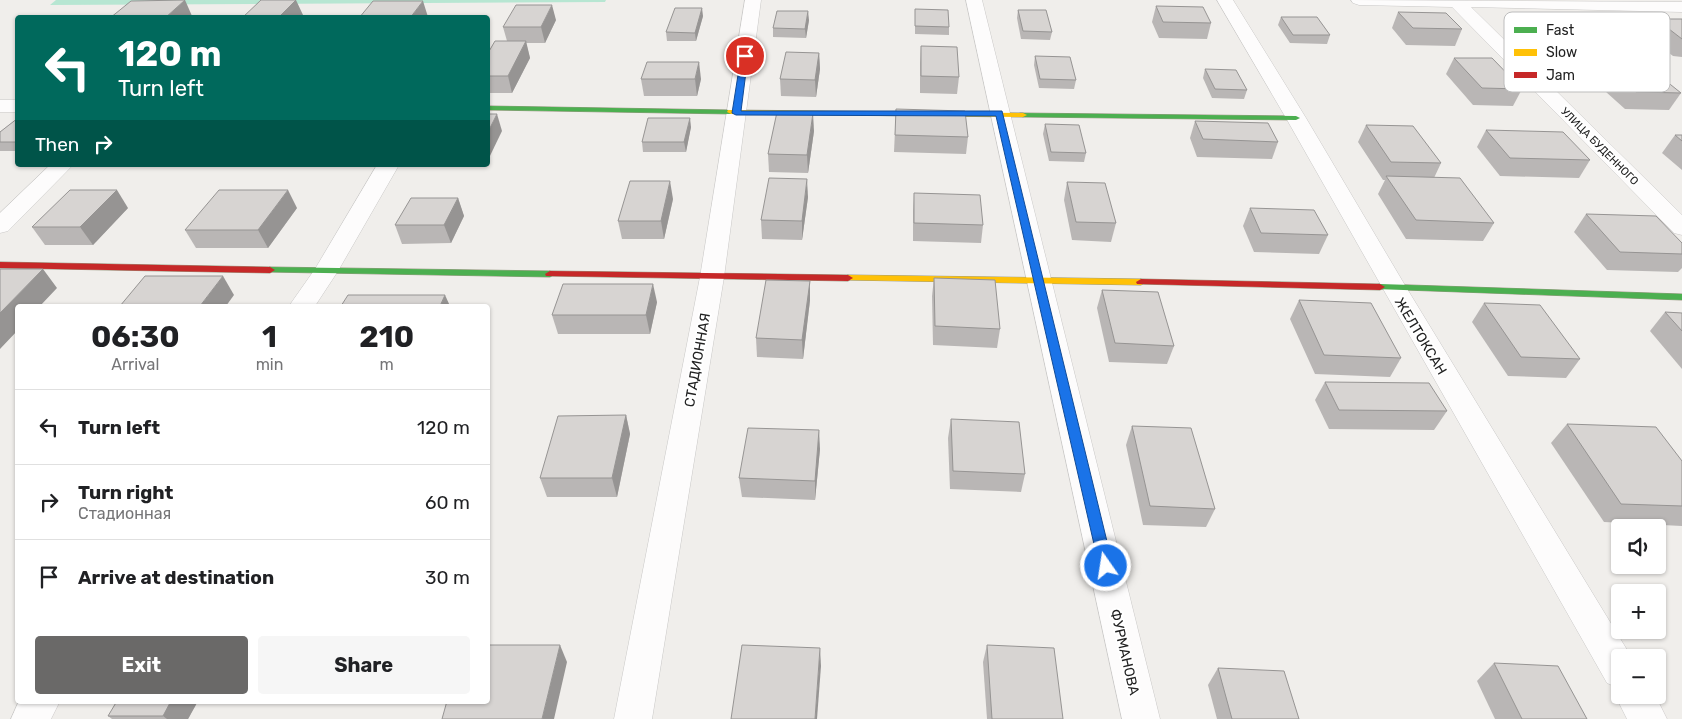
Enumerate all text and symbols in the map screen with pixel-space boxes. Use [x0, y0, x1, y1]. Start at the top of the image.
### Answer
legend [1504, 12, 1670, 92]
text: Fast [1546, 22, 1575, 39]
text: 120 m [118, 33, 221, 75]
icon: left [35, 35, 100, 100]
pin [724, 35, 766, 77]
icon: arrive [731, 42, 759, 70]
text: Slow [1546, 44, 1577, 61]
text: Jam [1546, 67, 1575, 84]
text: Turn left [118, 75, 204, 102]
street label: УЛИЦА БУДЕННОГО [1558, 105, 1641, 188]
icon: right [89, 130, 117, 158]
text: Then [35, 133, 79, 156]
street label: ЖЕЛТОКСАН [1391, 295, 1450, 378]
street label: СТАДИОННАЯ [681, 312, 714, 408]
text: 06:30 [91, 319, 180, 355]
text: 1 [262, 319, 277, 355]
text: 210 [359, 319, 414, 355]
text: Arrival [111, 355, 159, 374]
text: min [256, 355, 283, 374]
text: m [380, 355, 394, 374]
icon: left [35, 413, 63, 441]
text: Turn left [78, 416, 160, 439]
text: 120 m [417, 416, 470, 439]
text: Turn right [78, 481, 173, 504]
icon: right [35, 488, 63, 516]
text: 60 m [425, 491, 470, 514]
text: Стадионная [78, 504, 171, 523]
map controls [1611, 519, 1666, 704]
button: sound [1611, 519, 1666, 574]
position arrow [1079, 539, 1131, 591]
icon: arrive [35, 563, 63, 591]
text: Arrive at destination [78, 566, 274, 589]
text: 30 m [425, 566, 470, 589]
button: + [1611, 584, 1666, 639]
street label: ФУРМАНОВА [1106, 607, 1143, 697]
button: Exit [35, 636, 248, 694]
button: Share [258, 636, 470, 694]
button: − [1611, 649, 1666, 704]

